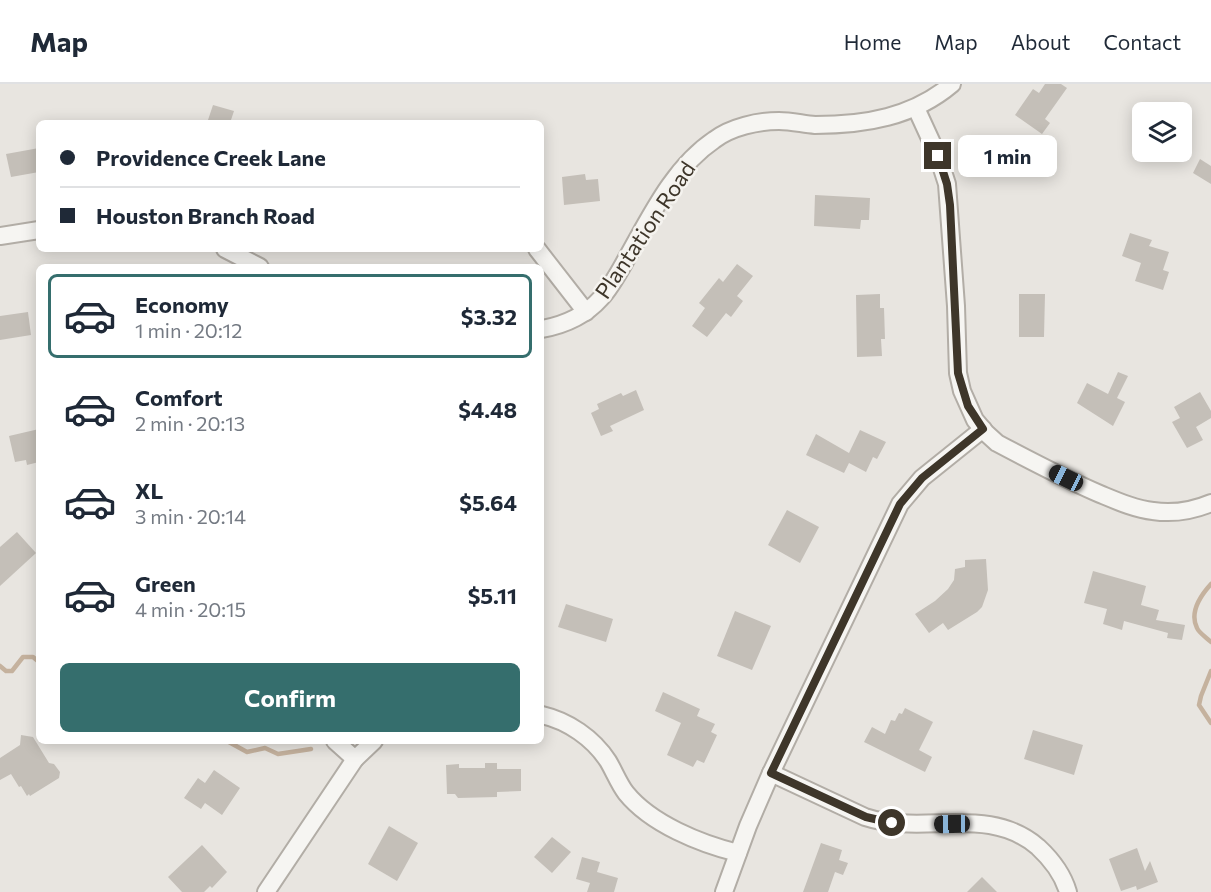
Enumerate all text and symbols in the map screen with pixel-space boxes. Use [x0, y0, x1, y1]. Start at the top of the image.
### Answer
text: Map [30, 24, 88, 58]
text: Home [844, 29, 901, 54]
text: Map [934, 29, 978, 54]
text: About [1011, 29, 1070, 54]
text: Contact [1103, 29, 1181, 54]
map controls [1132, 102, 1192, 162]
button: layers [1132, 102, 1192, 162]
callout: 1 min [959, 135, 1058, 177]
route end [924, 142, 951, 169]
text: Providence Creek Lane [96, 144, 326, 171]
text: 1 min [984, 144, 1031, 168]
street label: Plantation Road [589, 156, 701, 304]
text: Houston Branch Road [96, 202, 315, 229]
icon: car [63, 289, 117, 343]
text: Economy [135, 291, 229, 318]
text: $3.32 [461, 303, 517, 330]
text: 1 min · 20:12 [135, 318, 242, 342]
icon: car [63, 382, 117, 436]
text: Comfort [135, 384, 223, 411]
text: $4.48 [458, 396, 517, 423]
text: 2 min · 20:13 [135, 411, 245, 435]
car [1046, 462, 1086, 494]
icon: car [63, 475, 117, 529]
text: XL [135, 477, 163, 504]
text: $5.64 [459, 489, 517, 516]
text: 3 min · 20:14 [135, 504, 246, 528]
icon: car [63, 568, 117, 622]
text: Green [135, 570, 196, 597]
text: $5.11 [468, 582, 517, 609]
text: 4 min · 20:15 [135, 597, 246, 621]
button: Confirm [60, 663, 520, 732]
route start [878, 809, 905, 836]
car [934, 815, 970, 833]

